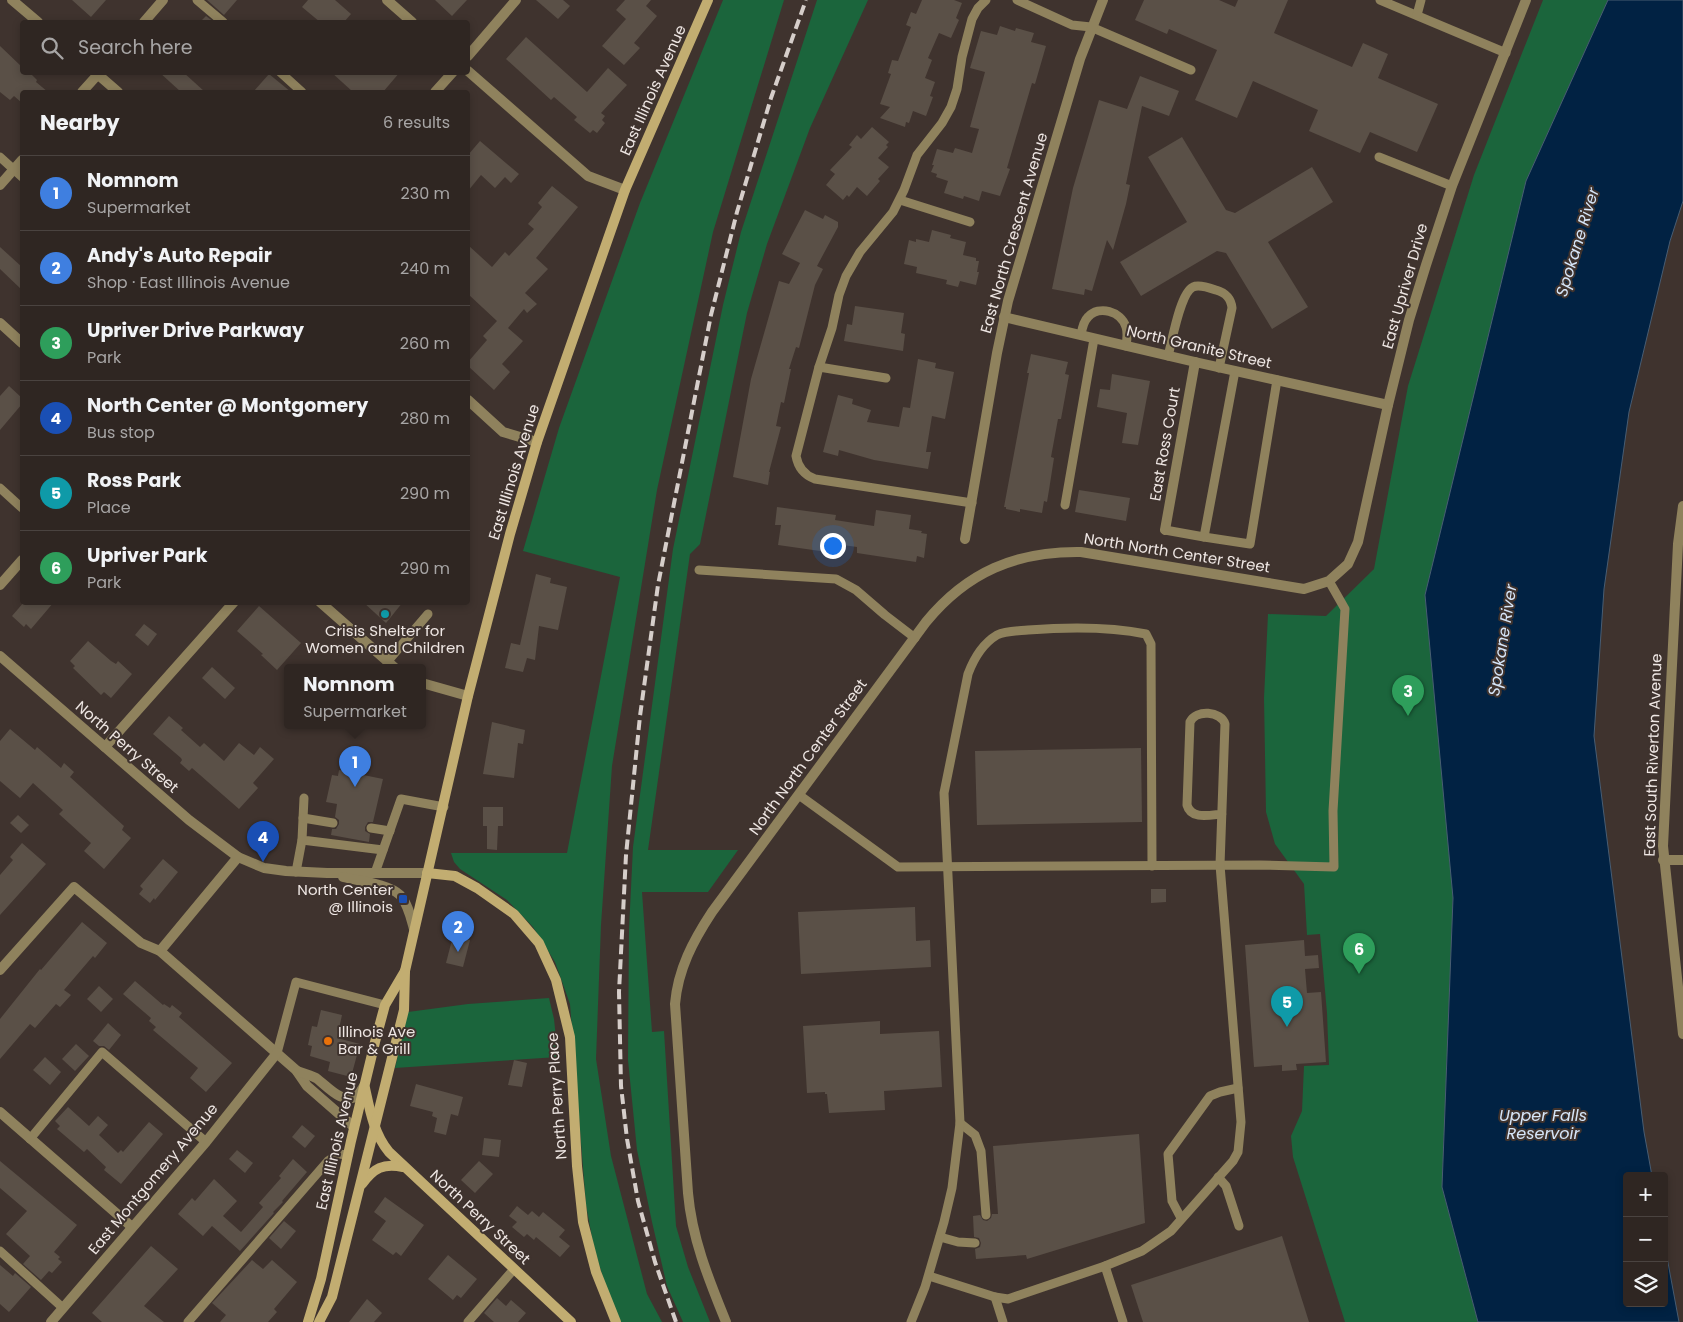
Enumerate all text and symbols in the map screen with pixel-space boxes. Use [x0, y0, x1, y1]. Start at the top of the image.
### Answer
search box [20, 20, 470, 75]
street label: East Illinois Avenue [614, 21, 691, 158]
icon: search [38, 34, 66, 62]
text: Search here [78, 34, 192, 61]
text: Nearby [40, 108, 120, 137]
text: 6 results [383, 111, 450, 134]
street label: East North Crescent Avenue [975, 130, 1052, 336]
text: Nomnom [87, 167, 179, 194]
text: 1 [53, 182, 59, 205]
text: 230 m [401, 182, 450, 205]
water label: Spokane River [1550, 184, 1605, 299]
text: Supermarket [87, 196, 191, 219]
street label: East Upriver Drive [1377, 221, 1432, 351]
text: Andy's Auto Repair [87, 242, 272, 269]
text: 2 [51, 257, 61, 280]
text: 240 m [400, 257, 450, 280]
text: Shop · East Illinois Avenue [87, 271, 290, 294]
text: Upriver Drive Parkway [87, 317, 304, 344]
street label: North Granite Street [1125, 320, 1274, 373]
text: 3 [51, 332, 61, 355]
text: 260 m [400, 332, 450, 355]
text: Park [87, 346, 121, 369]
street label: East Ross Court [1144, 385, 1185, 503]
text: North Center @ Montgomery [87, 392, 368, 419]
street label: East Illinois Avenue [483, 401, 544, 542]
text: 4 [51, 407, 61, 430]
text: 280 m [400, 407, 450, 430]
text: Bus stop [87, 421, 155, 444]
text: Ross Park [87, 467, 181, 494]
text: 5 [51, 482, 61, 505]
text: 290 m [400, 482, 450, 505]
text: Place [87, 496, 131, 519]
street label: North North Center Street [1082, 527, 1272, 578]
your location [820, 533, 846, 559]
text: Upriver Park [87, 542, 207, 569]
text: 6 [51, 557, 61, 580]
text: 290 m [400, 557, 450, 580]
text: Park [87, 571, 121, 594]
water label: Spokane River [1482, 582, 1523, 698]
marker: Crisis Shelter for Women and Children [379, 608, 391, 620]
place label: Crisis Shelter for Women and Children [305, 620, 465, 658]
street label: East South Riverton Avenue [1638, 653, 1667, 857]
popup [284, 664, 426, 729]
text: Nomnom [303, 671, 395, 698]
street label: North North Center Street [744, 674, 871, 839]
pin: 3 [1392, 675, 1424, 716]
street label: North Perry Street [71, 696, 183, 797]
text: Supermarket [303, 700, 407, 723]
pin: 1 [339, 746, 371, 787]
pin: 4 [247, 821, 279, 862]
place label: North Center @ Illinois [297, 879, 393, 917]
marker: North Center @ Illinois [397, 893, 409, 905]
pin: 2 [442, 911, 474, 952]
pin: 6 [1343, 933, 1375, 974]
pin: 5 [1271, 986, 1303, 1027]
place label: Illinois Ave Bar & Grill [338, 1021, 415, 1059]
street label: North Perry Place [542, 1032, 571, 1160]
marker: Illinois Ave Bar & Grill [322, 1035, 334, 1047]
street label: East Illinois Avenue [310, 1070, 363, 1212]
street label: East Montgomery Avenue [83, 1099, 222, 1259]
water label: Upper Falls Reservoir [1499, 1104, 1587, 1145]
street label: North Perry Street [426, 1165, 535, 1269]
map controls [1623, 1172, 1668, 1307]
button: + [1623, 1172, 1668, 1217]
button: − [1623, 1217, 1668, 1262]
button: layers [1623, 1262, 1668, 1307]

